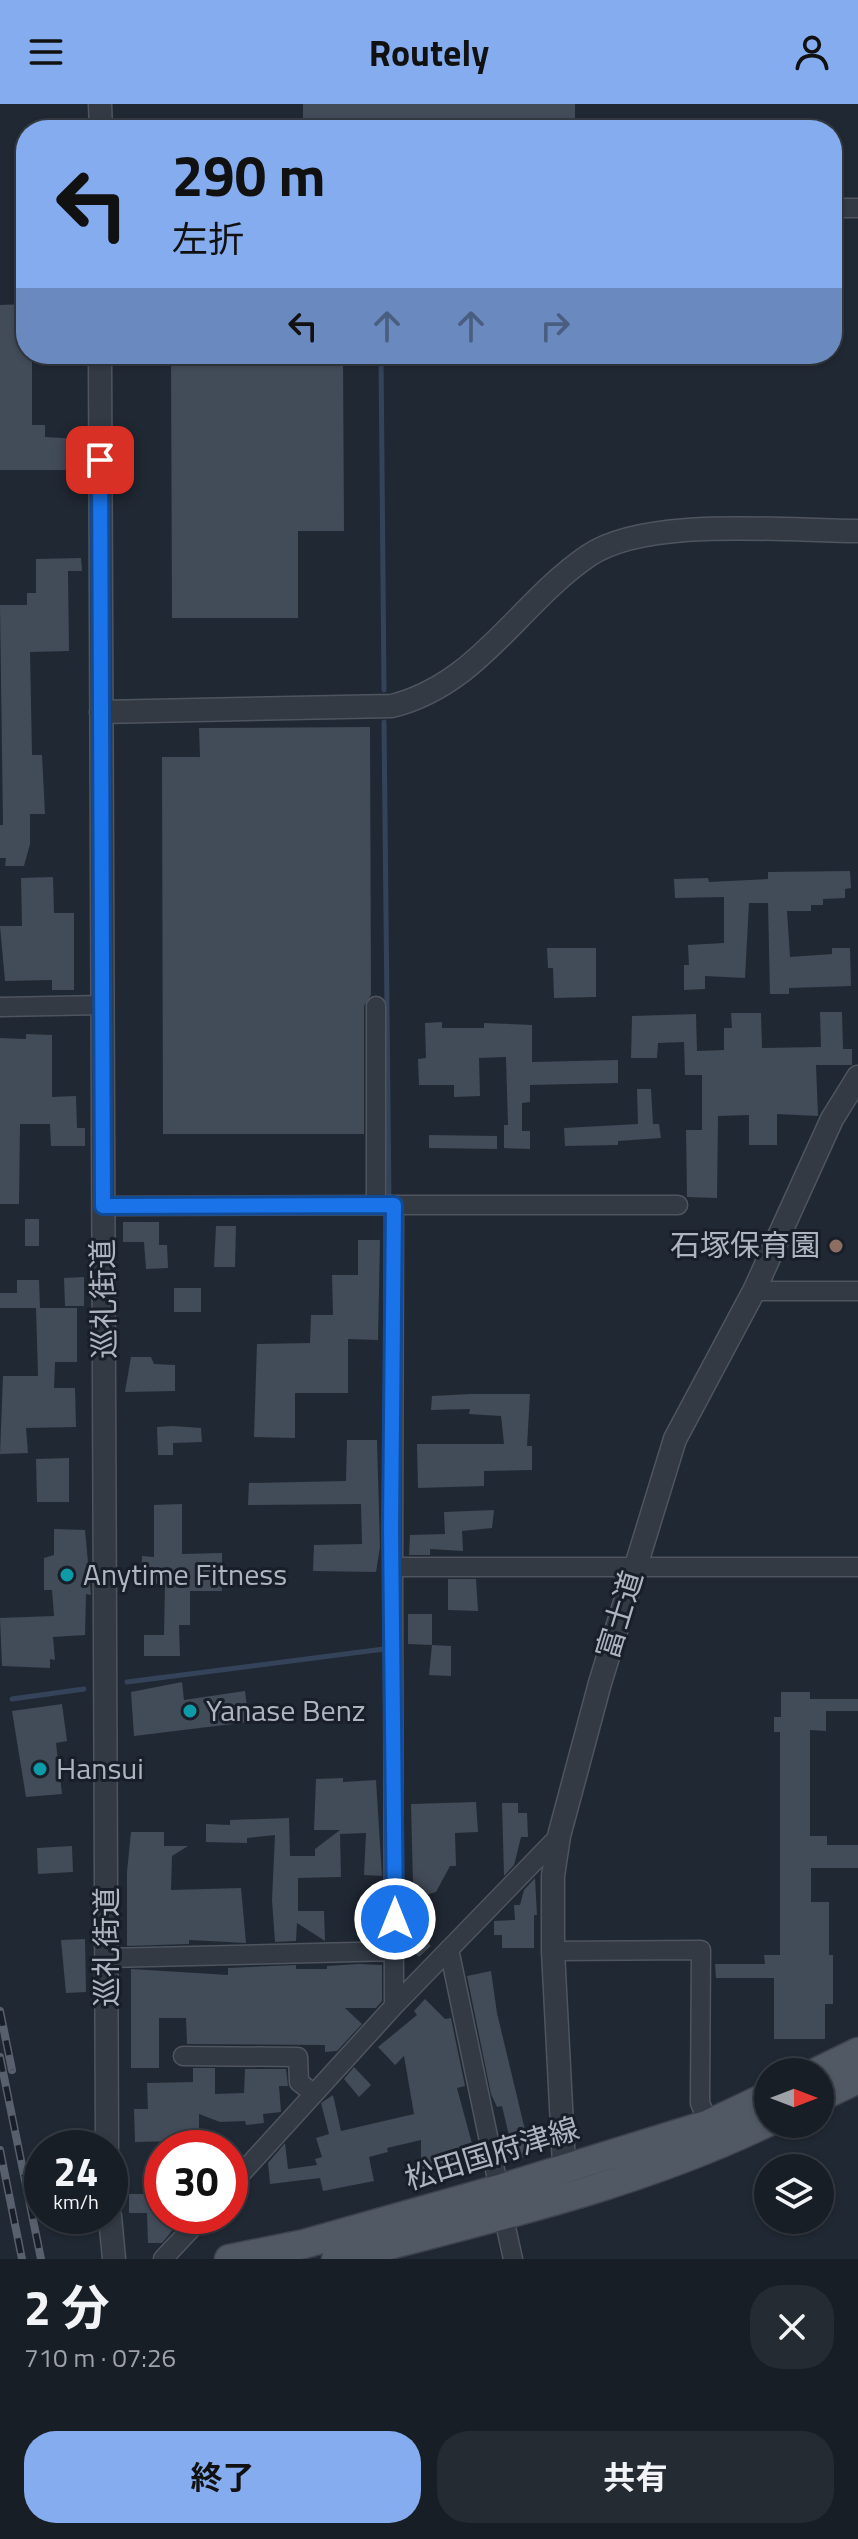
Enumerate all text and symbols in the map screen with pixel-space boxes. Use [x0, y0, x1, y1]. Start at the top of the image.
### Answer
text: Routely [369, 25, 489, 80]
icon: menu [24, 30, 68, 74]
icon: person [790, 30, 834, 74]
text: 290 m [172, 133, 325, 218]
icon: left [40, 152, 144, 256]
text: 左折 [172, 211, 244, 266]
icon: left [281, 304, 325, 348]
icon: ahead [365, 304, 409, 348]
icon: ahead [449, 304, 493, 348]
icon: right [533, 304, 577, 348]
pin [66, 426, 134, 494]
icon: arrive [78, 438, 122, 482]
place label: 石塚保育園 [670, 1222, 820, 1268]
marker: 石塚保育園 [827, 1237, 845, 1255]
street label: 巡礼街道 [79, 1239, 127, 1359]
place label: Anytime Fitness [83, 1551, 287, 1597]
street label: 富士道 [584, 1565, 654, 1664]
marker: Anytime Fitness [58, 1566, 76, 1584]
place label: Yanase Benz [206, 1687, 365, 1733]
marker: Yanase Benz [181, 1702, 199, 1720]
place label: Hansui [56, 1745, 144, 1791]
marker: Hansui [31, 1760, 49, 1778]
position arrow [353, 1877, 437, 1961]
street label: 巡礼街道 [83, 1887, 129, 2007]
north arrow [754, 2058, 834, 2138]
map controls [754, 2058, 834, 2234]
street label: 松田国府津線 [399, 2105, 584, 2201]
speed limit sign: 30 [144, 2130, 248, 2234]
text: 24 [54, 2141, 98, 2202]
button: layers [754, 2154, 834, 2234]
text: km/h [53, 2186, 99, 2217]
text: 2 分 [24, 2271, 109, 2344]
button: close [750, 2285, 834, 2369]
text: 710 m · 07:26 [24, 2338, 176, 2377]
button: 終了 [24, 2431, 421, 2523]
button: 共有 [437, 2431, 834, 2523]

